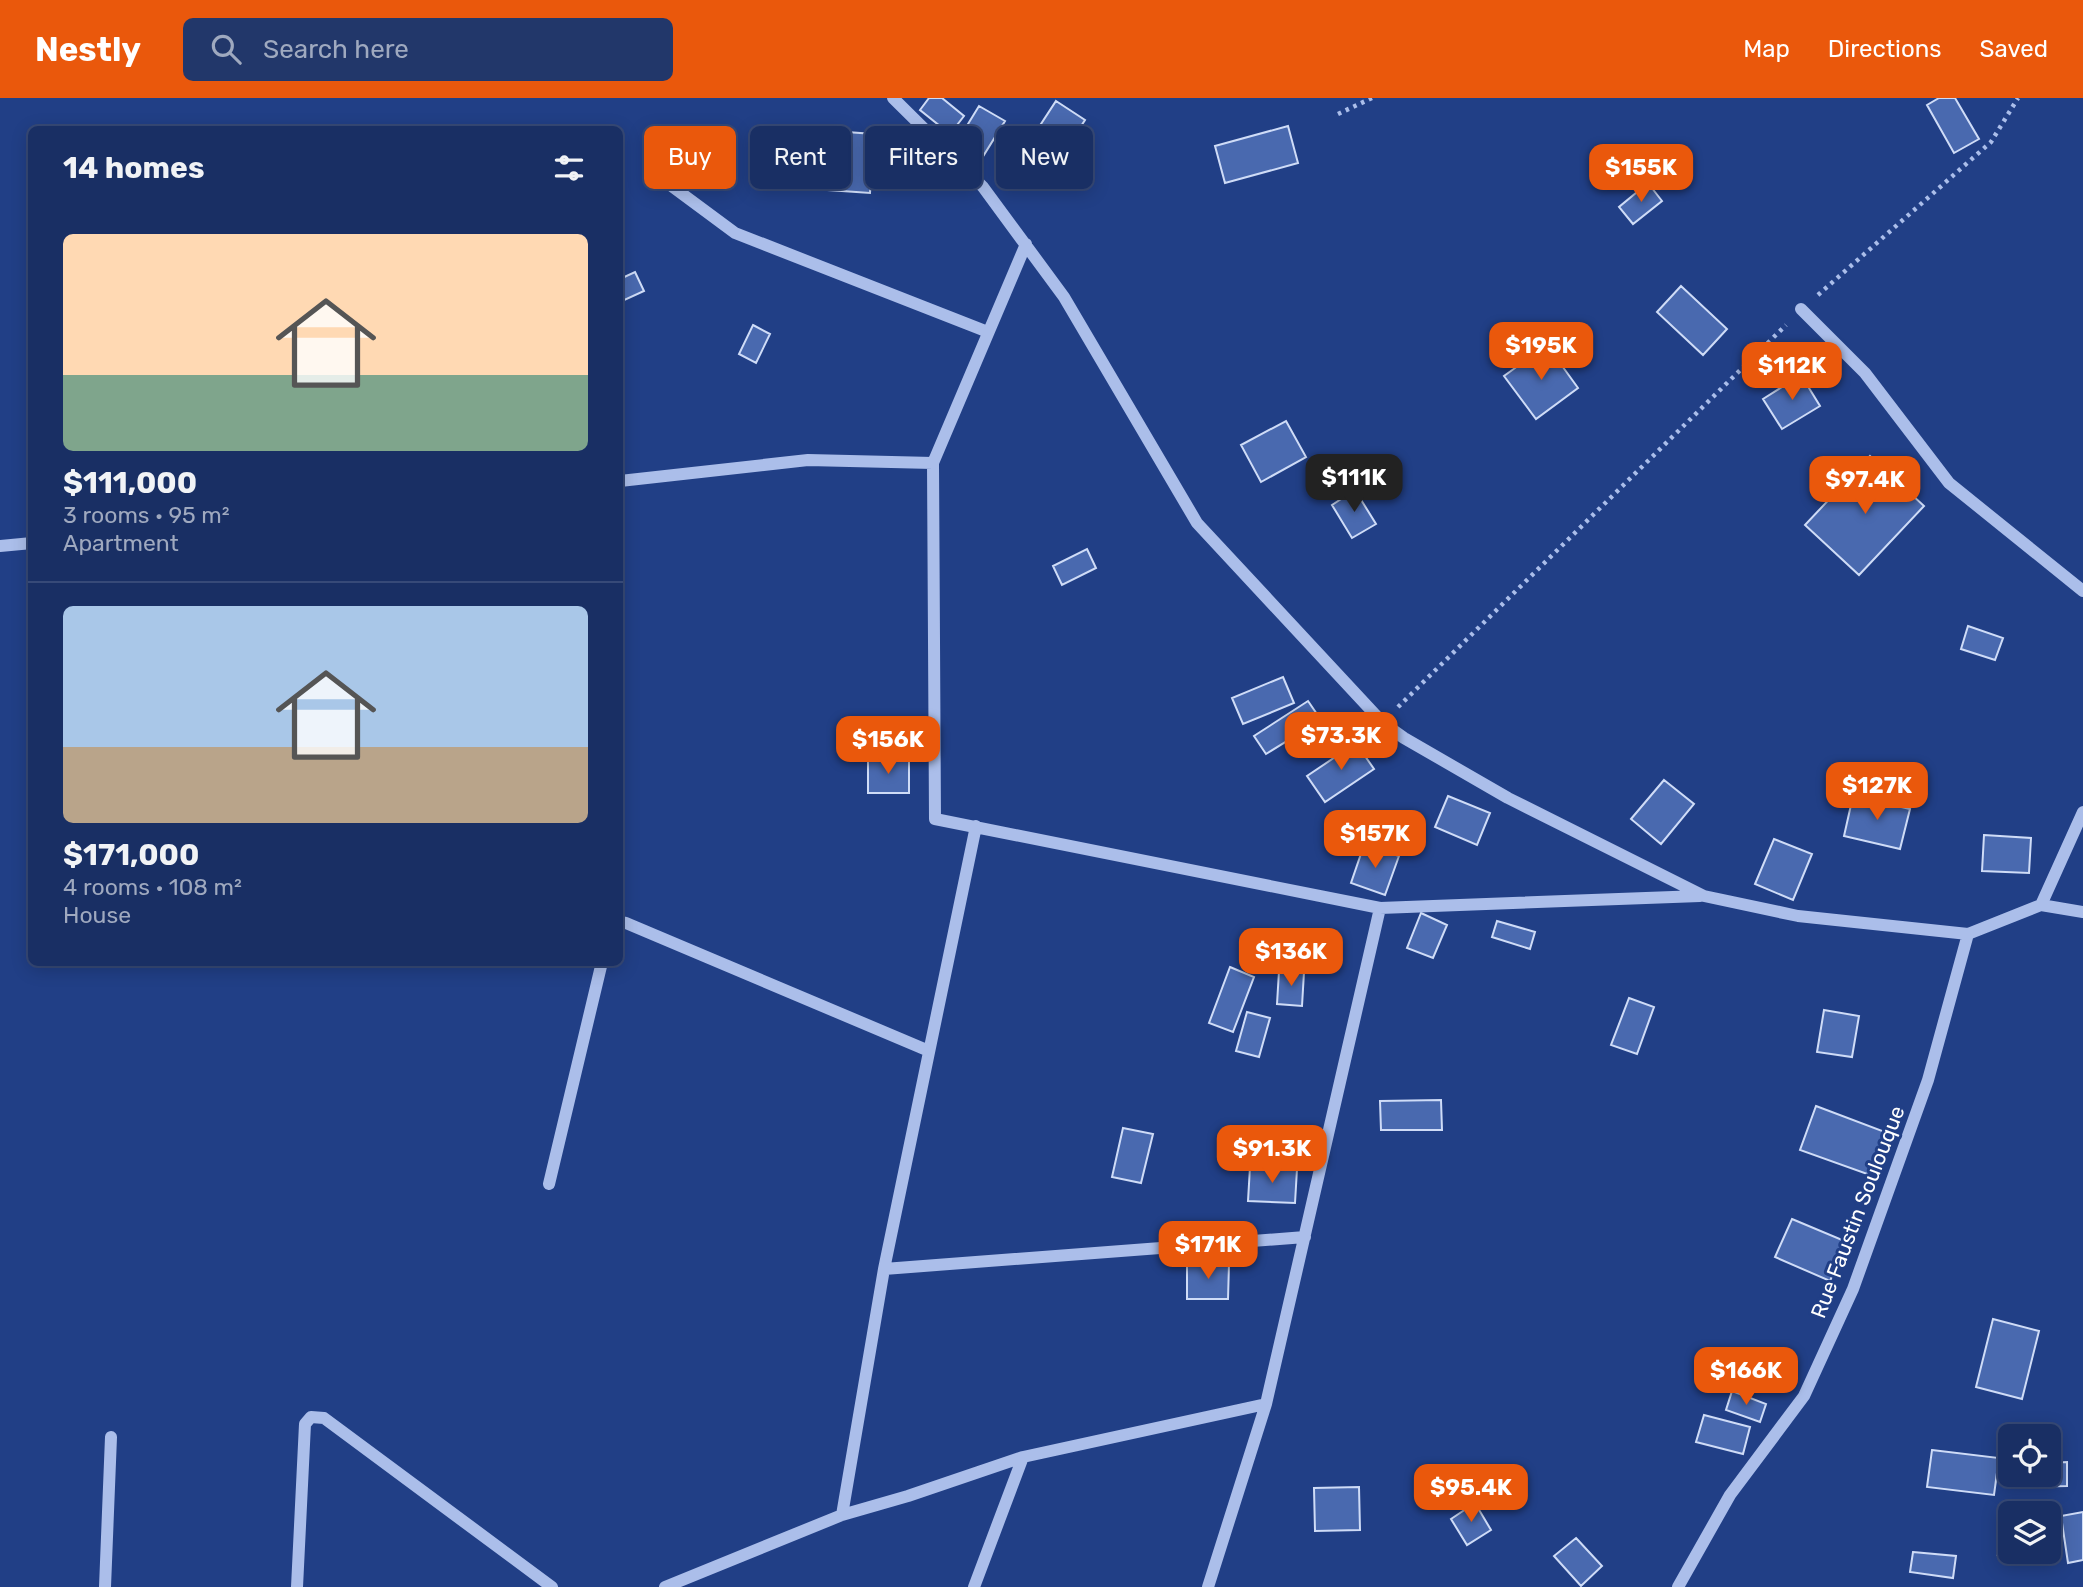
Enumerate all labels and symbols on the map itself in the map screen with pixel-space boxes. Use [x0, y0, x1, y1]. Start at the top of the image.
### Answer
pin: $155K [1592, 144, 1690, 204]
pin: $195K [1492, 322, 1590, 382]
pin: $112K [1743, 342, 1841, 402]
pin: $111K [1305, 454, 1403, 514]
pin: $97.4K [1808, 456, 1922, 516]
pin: $73.3K [1284, 712, 1398, 772]
pin: $156K [839, 716, 937, 776]
pin: $127K [1828, 762, 1926, 822]
pin: $157K [1326, 810, 1424, 870]
pin: $136K [1242, 928, 1340, 988]
street label: Rue Faustin Soulouque [1805, 1102, 1910, 1322]
pin: $91.3K [1215, 1126, 1329, 1185]
pin: $171K [1159, 1222, 1257, 1281]
pin: $166K [1697, 1348, 1795, 1407]
pin: $95.4K [1414, 1464, 1528, 1524]

